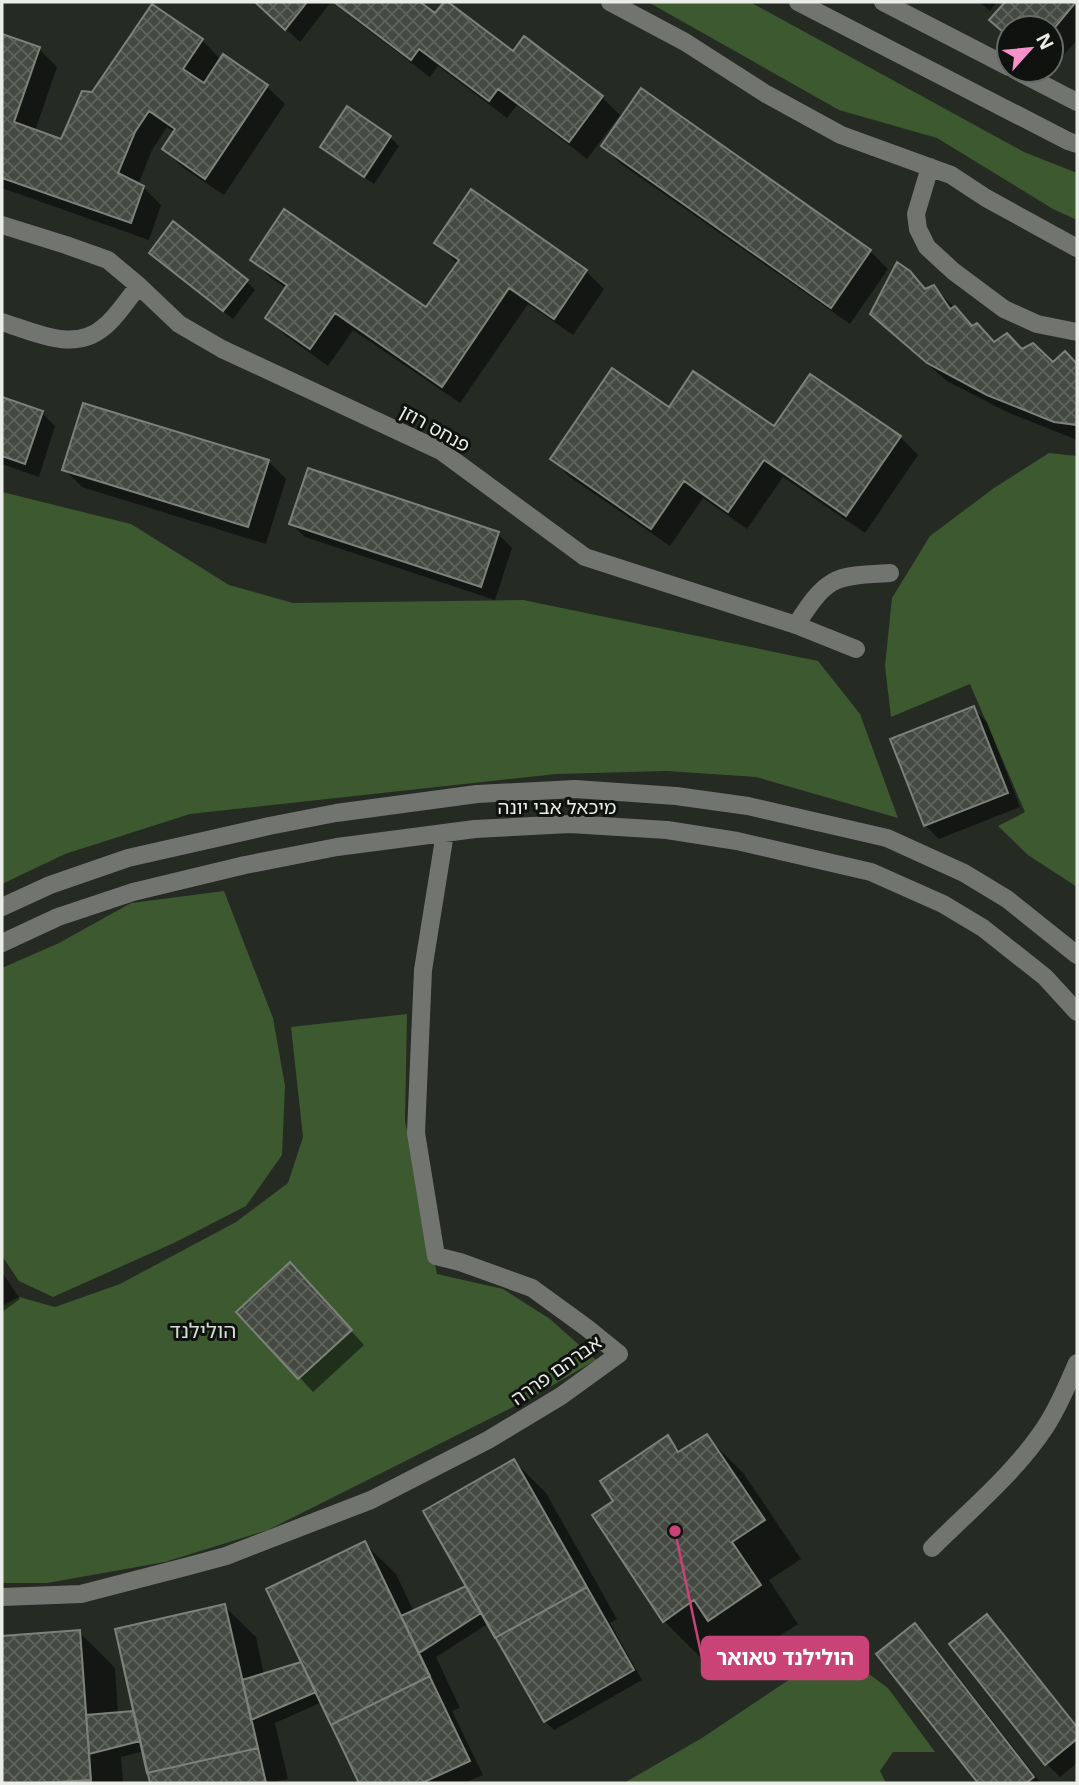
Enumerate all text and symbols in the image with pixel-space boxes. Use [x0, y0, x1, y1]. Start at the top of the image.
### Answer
north arrow [995, 14, 1065, 84]
text: N [1030, 29, 1060, 54]
street label: פנחס רוזן [395, 398, 475, 458]
street label: מיכאל אבי יונה [498, 794, 616, 820]
district label: הולילנד [170, 1316, 236, 1344]
street label: אברהם פררה [505, 1329, 607, 1411]
callout: הולילנד טאואר [702, 1637, 868, 1679]
text: הולילנד טאואר [716, 1643, 854, 1671]

